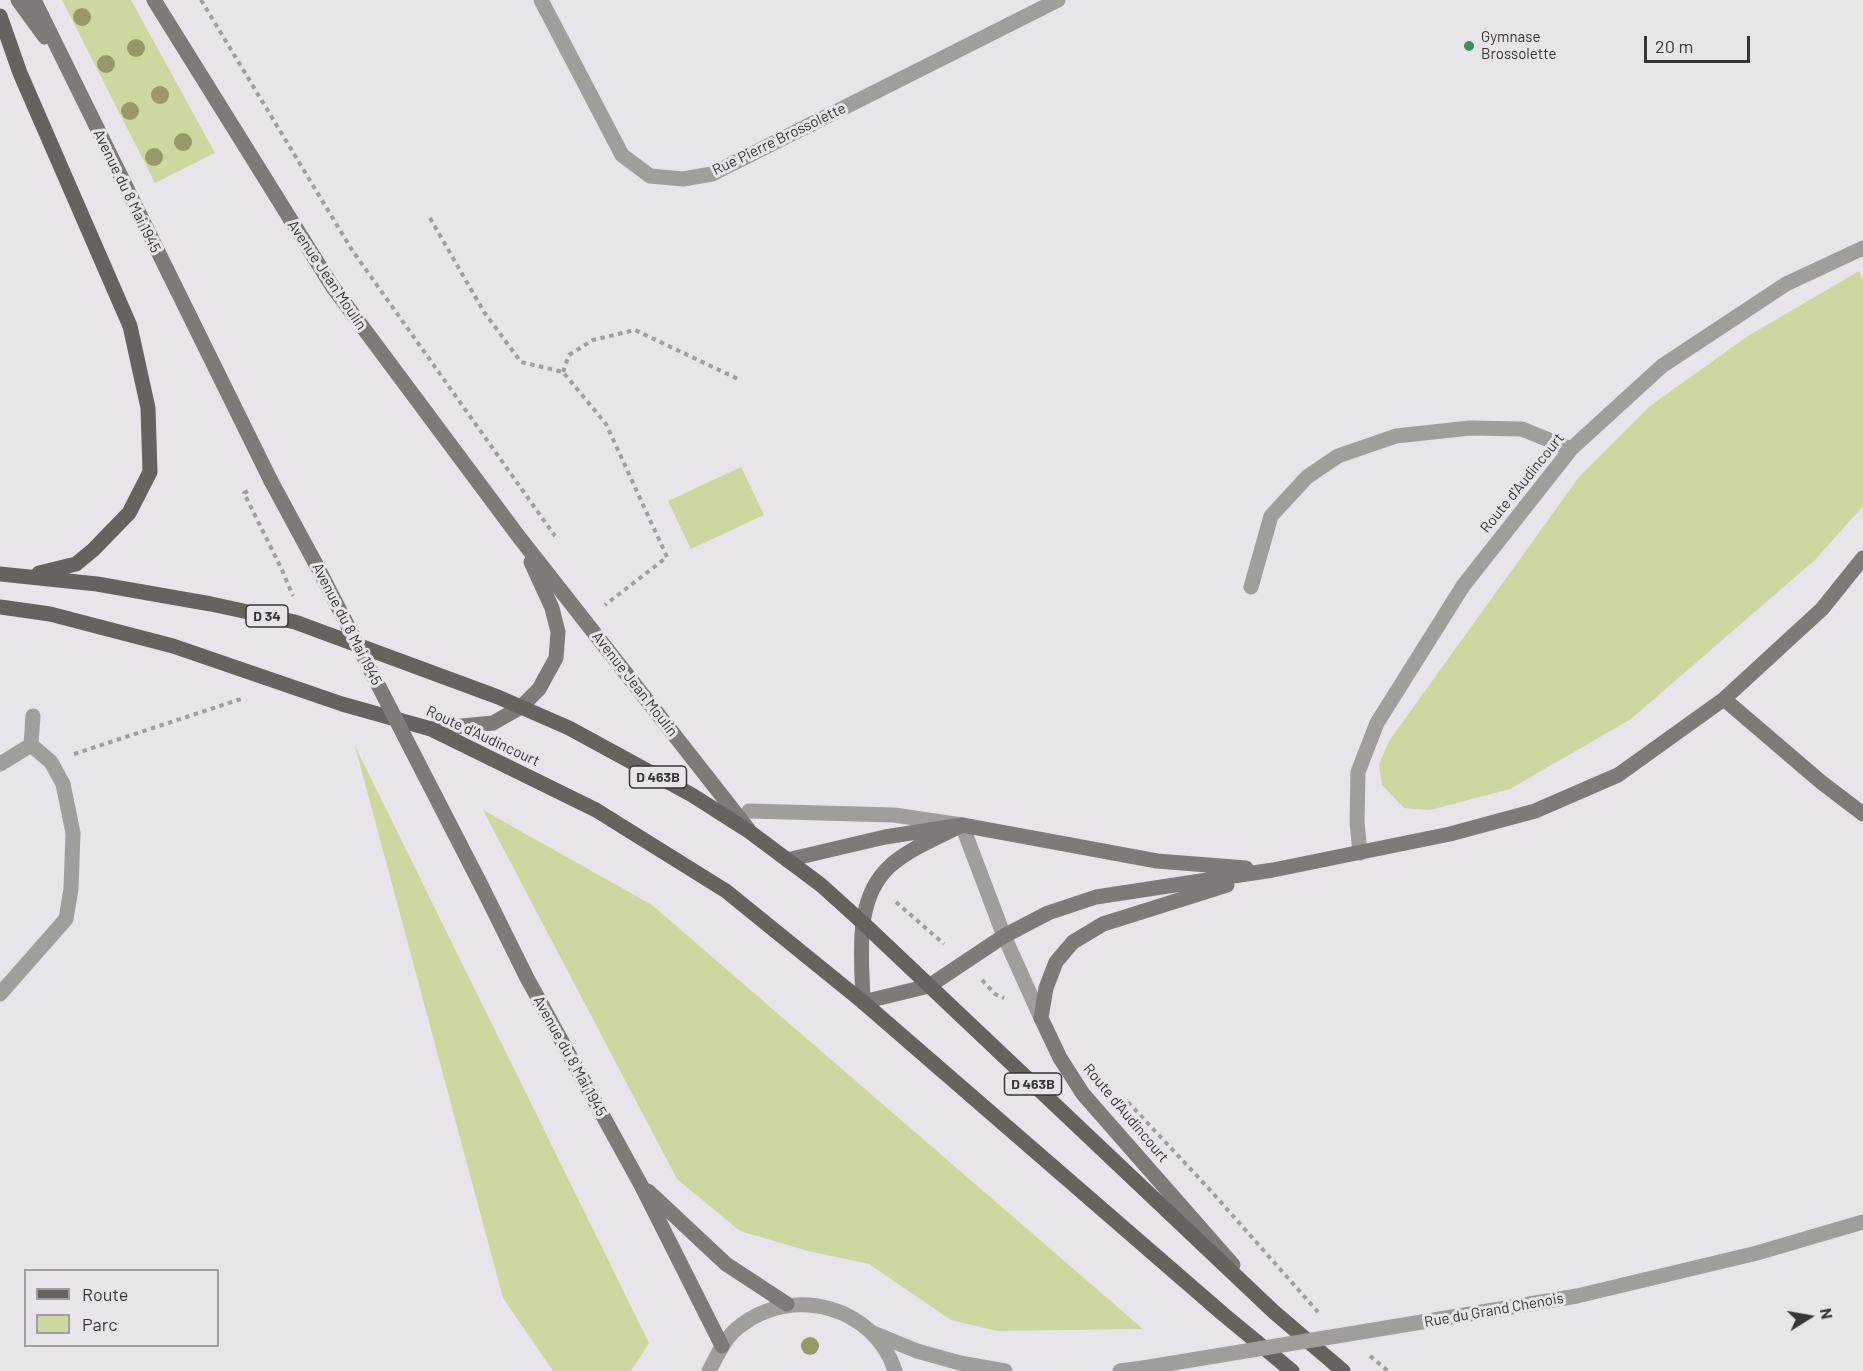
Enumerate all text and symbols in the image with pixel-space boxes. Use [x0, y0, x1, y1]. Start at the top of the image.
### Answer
scale bar [1647, 24, 1754, 62]
place label: Gymnase Brossolette [1481, 28, 1556, 63]
text: 20 m [1655, 35, 1693, 57]
marker: Gymnase Brossolette [1462, 39, 1476, 53]
street label: Rue Pierre Brossolette [709, 99, 849, 179]
street label: Avenue du 8 Mai 1945 [89, 126, 165, 256]
street label: Avenue Jean Moulin [284, 217, 370, 333]
street label: Route d'Audincourt [1476, 430, 1568, 536]
street label: Avenue du 8 Mai 1945 [308, 560, 386, 688]
road number: D 34 [246, 605, 288, 627]
street label: Avenue Jean Moulin [588, 628, 682, 740]
street label: Route d'Audincourt [423, 702, 543, 770]
road number: D 463B [630, 766, 686, 788]
street label: Avenue du 8 Mai 1945 [529, 993, 611, 1119]
street label: Route d'Audincourt [1080, 1060, 1172, 1166]
road number: D 463B [1004, 1073, 1062, 1095]
legend [24, 1269, 219, 1347]
text: Route [82, 1283, 128, 1305]
north arrow [1779, 1287, 1839, 1347]
street label: Rue du Grand Chenois [1423, 1289, 1565, 1331]
text: N [1817, 1306, 1837, 1320]
text: Parc [82, 1313, 118, 1335]

